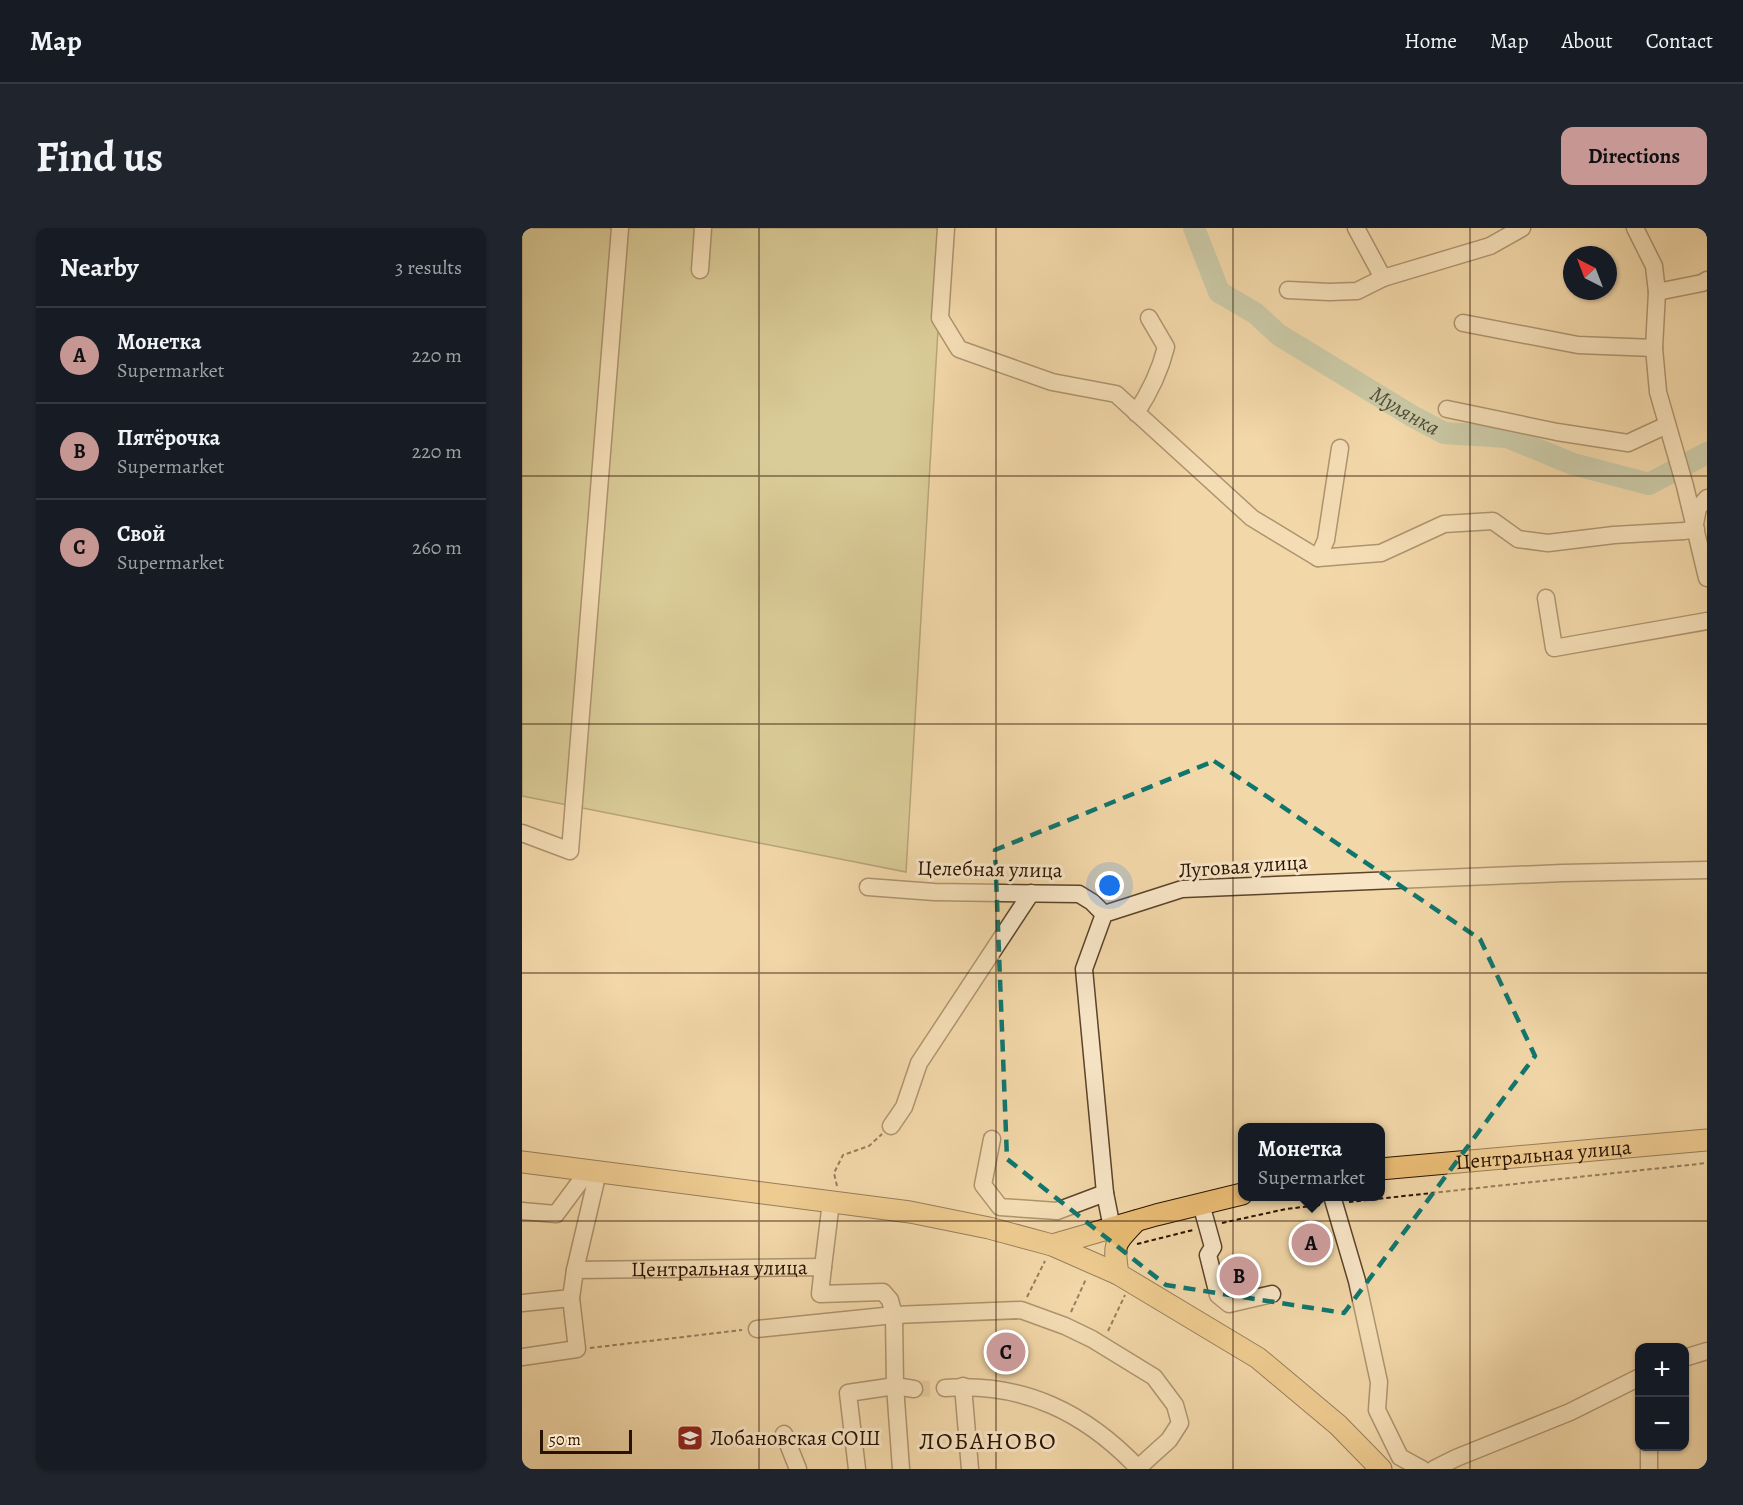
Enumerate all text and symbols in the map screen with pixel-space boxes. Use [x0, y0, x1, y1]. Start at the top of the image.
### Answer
text: Map [30, 22, 82, 60]
text: Home [1404, 27, 1457, 55]
text: Map [1490, 27, 1528, 55]
text: About [1561, 27, 1613, 55]
text: Contact [1646, 27, 1713, 55]
button: Directions [1561, 127, 1707, 185]
text: Find us [36, 128, 163, 185]
north arrow [1563, 246, 1617, 300]
text: Nearby [60, 250, 139, 285]
text: 3 results [395, 254, 462, 281]
text: Монетка [117, 327, 201, 357]
text: A [73, 342, 86, 369]
text: 220 m [412, 342, 462, 369]
text: Supermarket [117, 357, 224, 384]
water label: Мулянка [1364, 379, 1445, 443]
text: Пятёрочка [117, 423, 220, 453]
text: B [73, 438, 86, 465]
text: 220 m [412, 438, 462, 465]
text: Supermarket [117, 453, 224, 480]
text: Свой [117, 519, 165, 549]
text: C [73, 534, 86, 561]
text: 260 m [412, 534, 462, 561]
text: Supermarket [117, 549, 224, 576]
street label: Луговая улица [1177, 847, 1309, 884]
street label: Целебная улица [917, 854, 1063, 884]
your location [1095, 871, 1124, 900]
popup [1238, 1123, 1385, 1201]
street label: Центральная улица [1454, 1133, 1633, 1176]
text: Монетка [1258, 1134, 1342, 1164]
text: Supermarket [1258, 1164, 1365, 1191]
pin: A [1292, 1220, 1330, 1266]
street label: Центральная улица [631, 1253, 808, 1283]
pin: B [1220, 1254, 1258, 1298]
pin: C [986, 1330, 1026, 1374]
map controls [1635, 1343, 1689, 1451]
button: + [1635, 1343, 1689, 1397]
button: − [1635, 1397, 1689, 1451]
school or university icon: Лобановская СОШ [675, 1423, 705, 1453]
place label: Лобановская СОШ [710, 1424, 881, 1452]
district label: ЛОБАНОВО [919, 1425, 1057, 1457]
scale bar [540, 1427, 632, 1454]
text: 50 m [549, 1429, 581, 1451]

